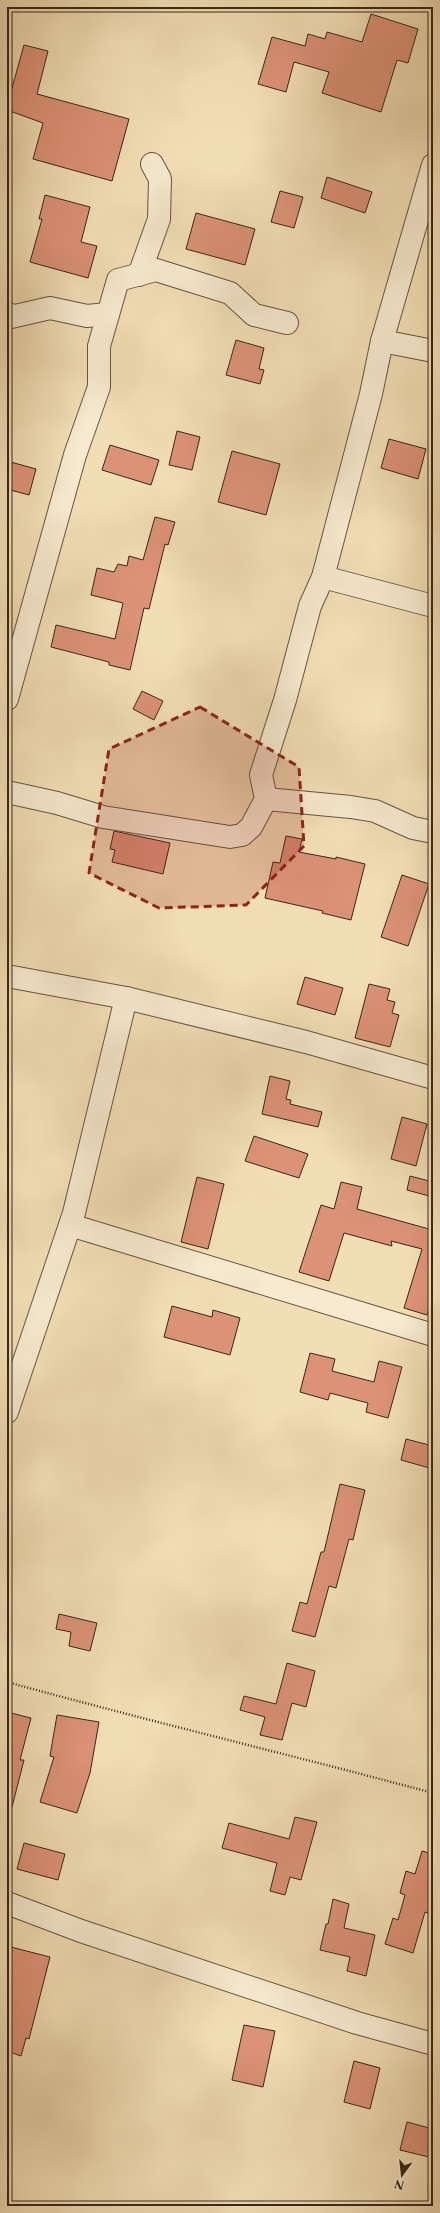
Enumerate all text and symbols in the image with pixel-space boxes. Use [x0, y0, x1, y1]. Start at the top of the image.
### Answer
north arrow [382, 2155, 422, 2195]
text: N [393, 2177, 406, 2193]

